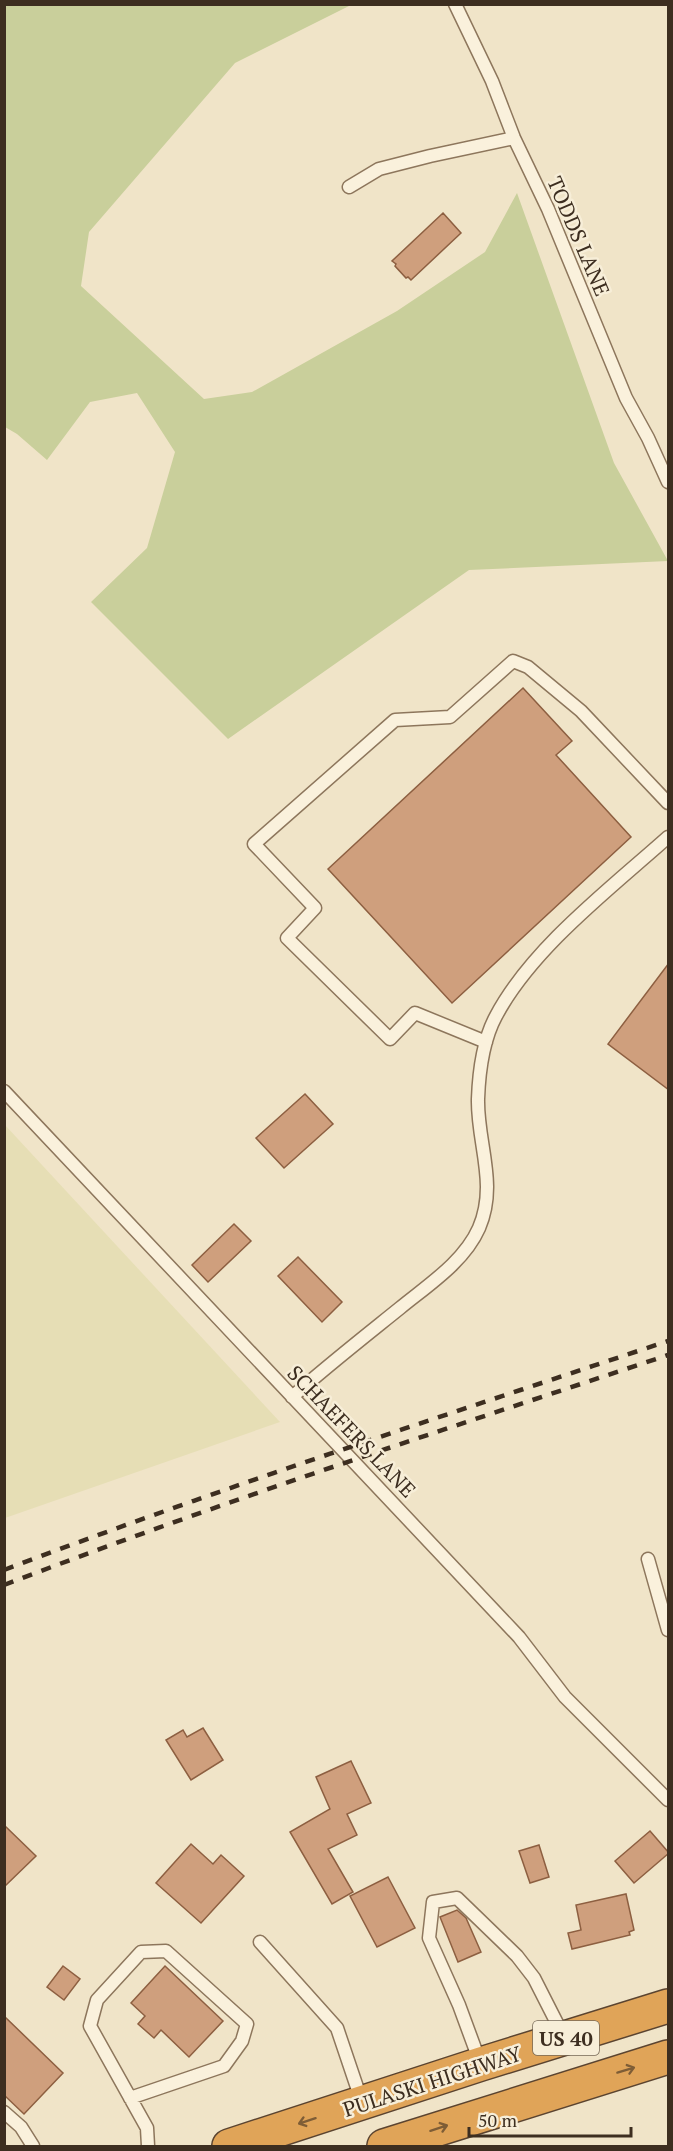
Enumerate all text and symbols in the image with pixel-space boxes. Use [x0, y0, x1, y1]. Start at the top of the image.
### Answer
street label: TODDS LANE [541, 172, 617, 300]
street label: SCHAEFERS LANE [282, 1359, 422, 1503]
road number: US 40 [533, 2021, 599, 2055]
street label: PULASKI HIGHWAY [339, 2039, 525, 2123]
one-way arrow [616, 2064, 635, 2075]
scale bar [469, 2100, 631, 2138]
text: 50 m [478, 2108, 518, 2132]
one-way arrow [298, 2117, 317, 2128]
one-way arrow [429, 2122, 448, 2133]

